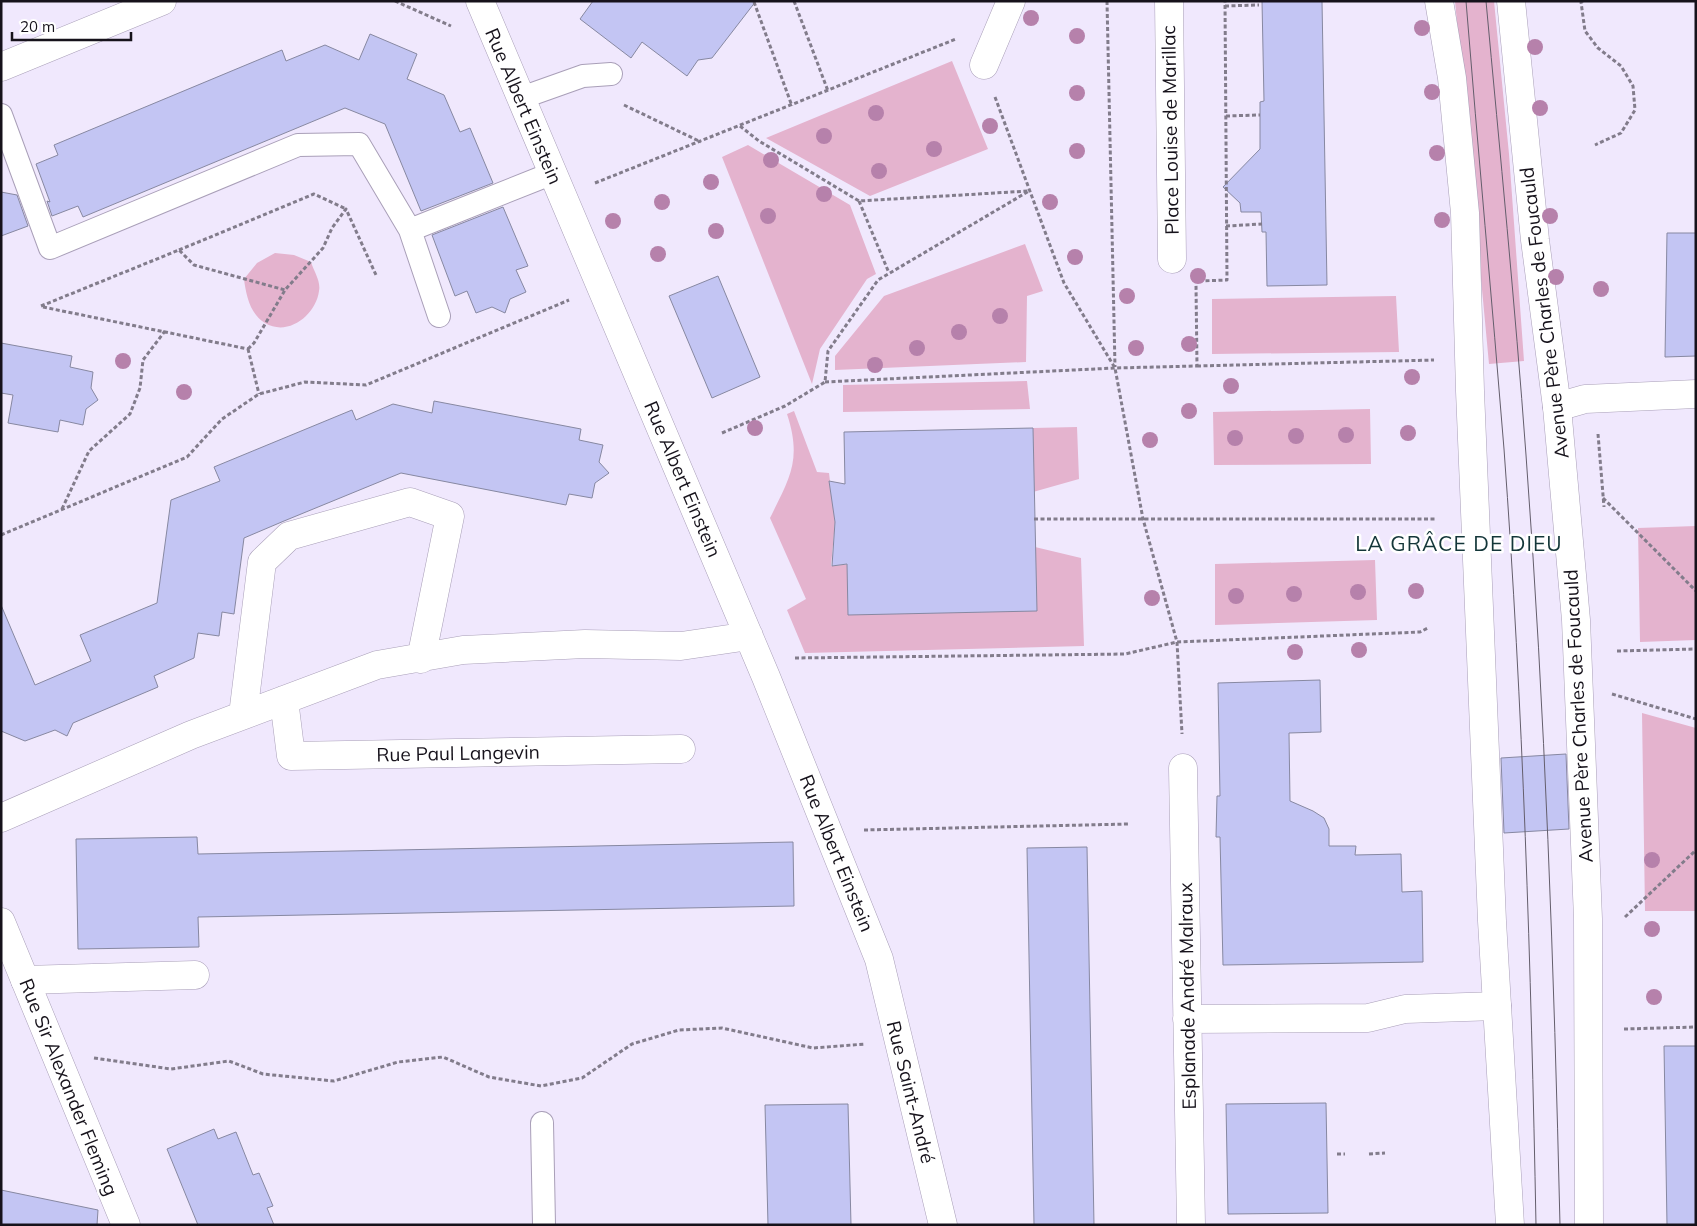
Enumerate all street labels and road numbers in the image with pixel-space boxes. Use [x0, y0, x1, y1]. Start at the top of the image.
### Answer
street label: Rue Albert Einstein [480, 24, 568, 188]
street label: Place Louise de Marillac [1156, 25, 1184, 235]
street label: Avenue Père Charles de Foucauld [1514, 166, 1574, 460]
street label: Rue Albert Einstein [639, 397, 727, 561]
street label: Avenue Père Charles de Foucauld [1558, 569, 1598, 863]
street label: Rue Paul Langevin [376, 740, 540, 766]
street label: Rue Albert Einstein [795, 771, 879, 935]
street label: Esplanade André Malraux [1173, 882, 1201, 1110]
street label: Rue Sir Alexander Fleming [14, 975, 124, 1199]
street label: Rue Saint-André [882, 1018, 940, 1166]

